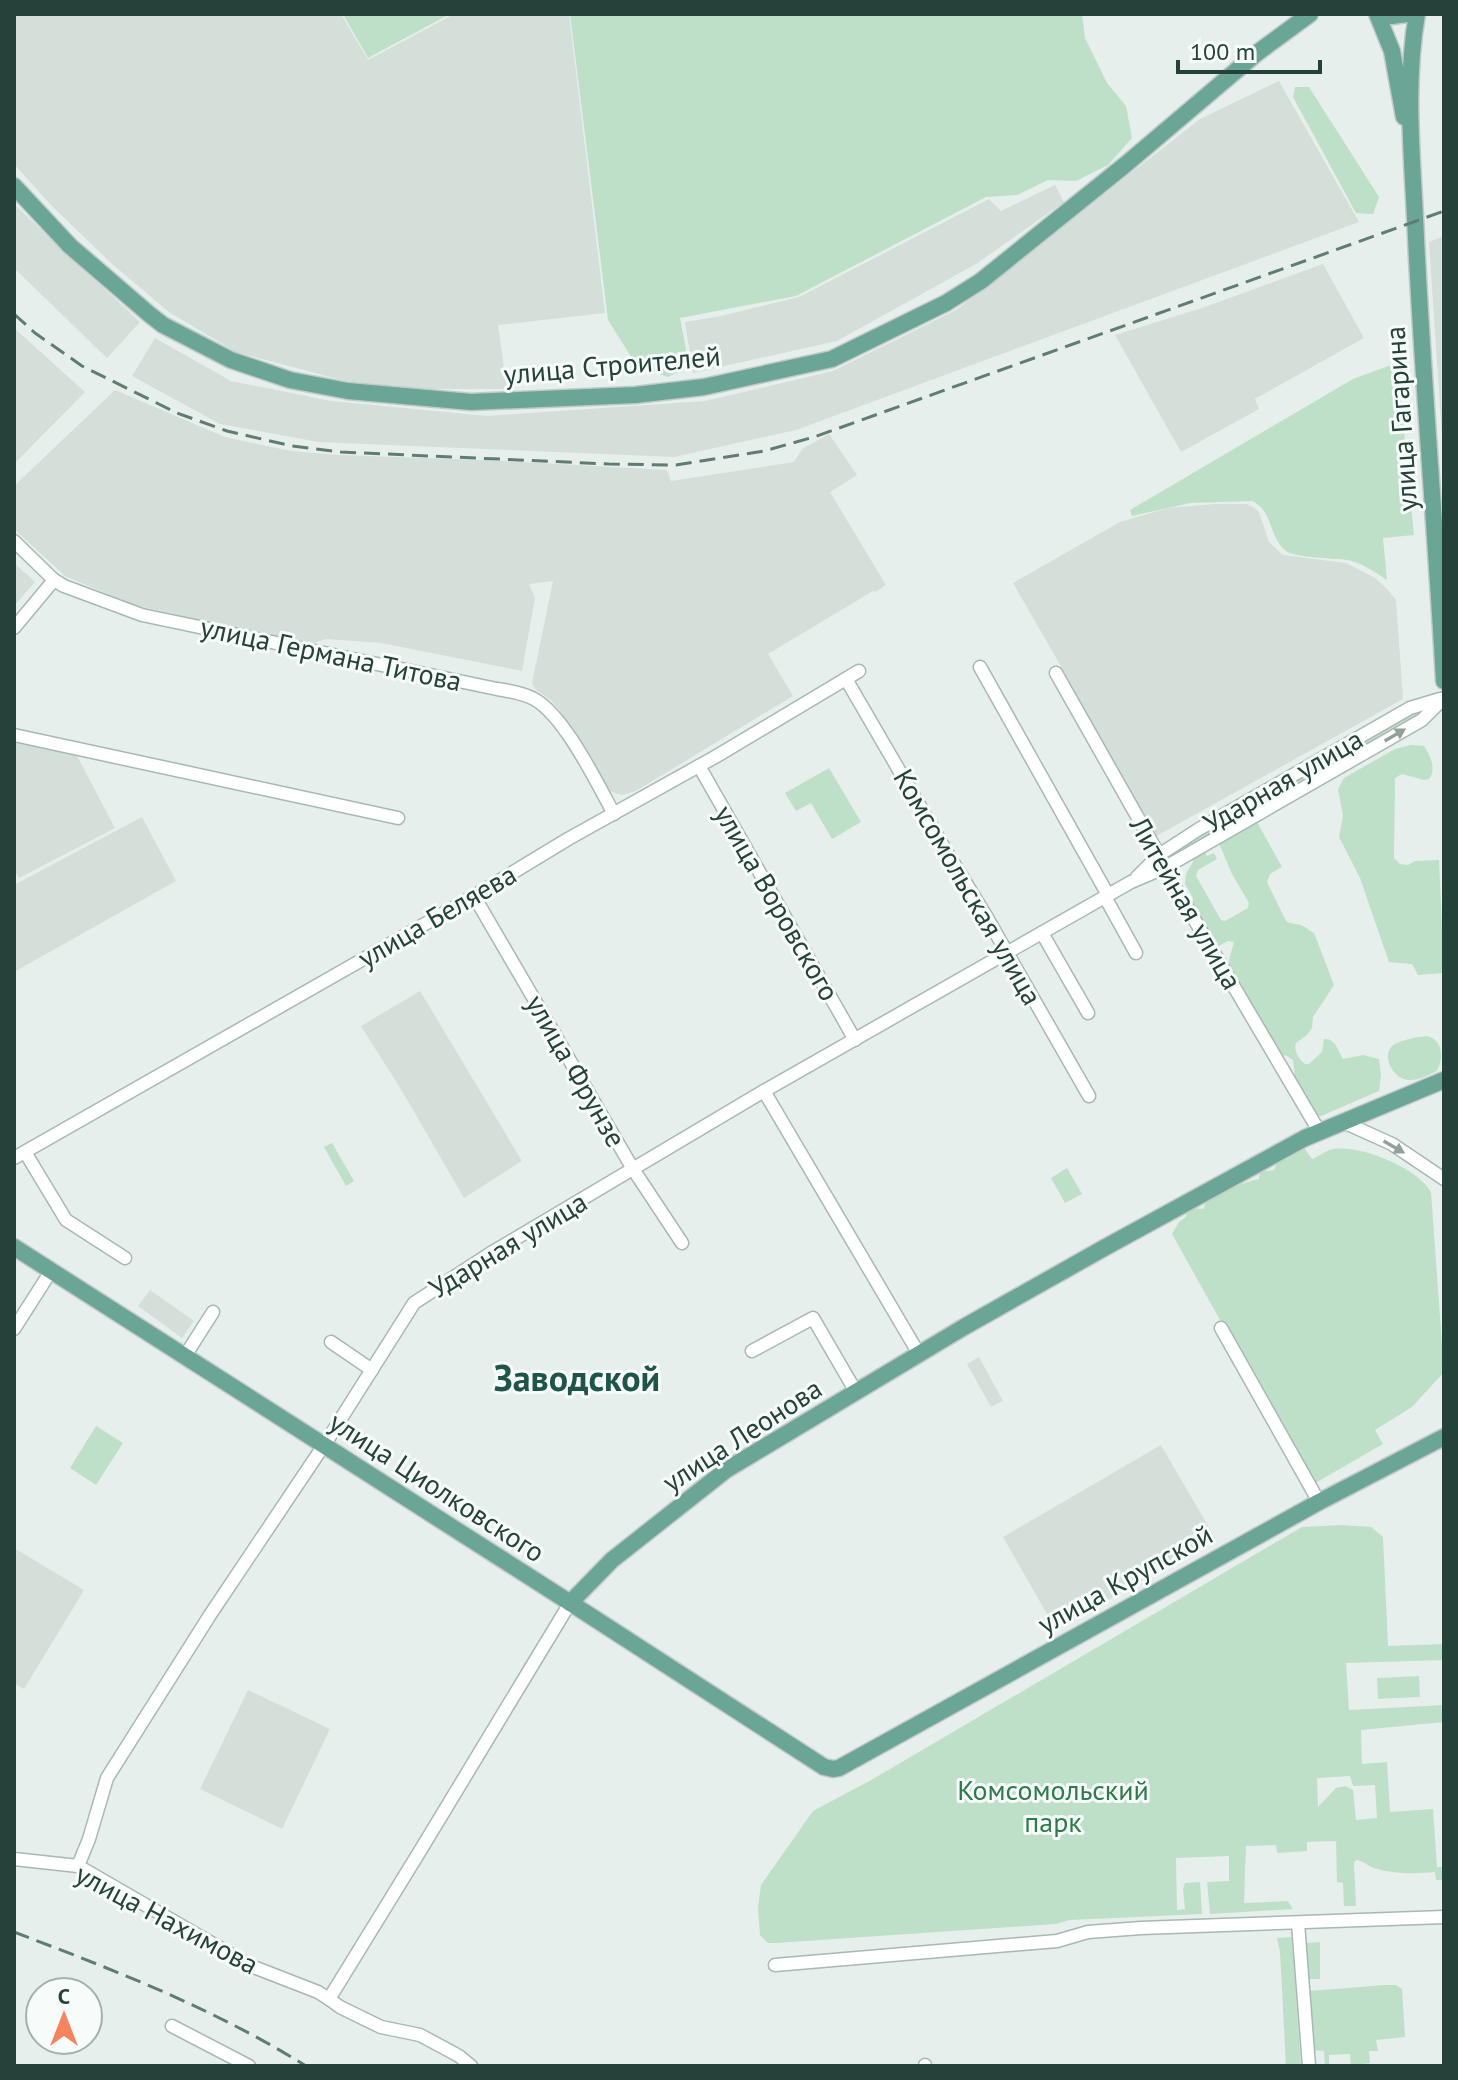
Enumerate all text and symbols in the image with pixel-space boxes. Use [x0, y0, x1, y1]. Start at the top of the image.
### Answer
scale bar [1178, 24, 1320, 74]
text: 100 m [1190, 36, 1255, 67]
street label: улица Гагарина [1376, 325, 1425, 513]
street label: улица Строителей [502, 337, 722, 392]
street label: улица Германа Титова [197, 608, 465, 699]
street label: Ударная улица [1196, 720, 1369, 841]
one-way arrow [1384, 728, 1406, 742]
street label: Комсомольская улица [886, 762, 1051, 1012]
street label: улица Воровского [706, 798, 848, 1007]
street label: Литейная улица [1121, 809, 1251, 996]
street label: улица Беляева [351, 855, 523, 976]
street label: улица Фрунзе [518, 988, 635, 1154]
one-way arrow [1383, 1140, 1406, 1154]
street label: Ударная улица [422, 1183, 594, 1306]
district label: Заводской [494, 1354, 660, 1401]
street label: улица Леонова [655, 1369, 828, 1500]
street label: улица Циолковского [322, 1403, 552, 1570]
street label: улица Крупской [1031, 1515, 1219, 1642]
park label: Комсомольский парк [957, 1771, 1149, 1840]
street label: улица Нахимова [69, 1855, 265, 1982]
north arrow [24, 1976, 104, 2056]
text: С [58, 1982, 70, 2010]

